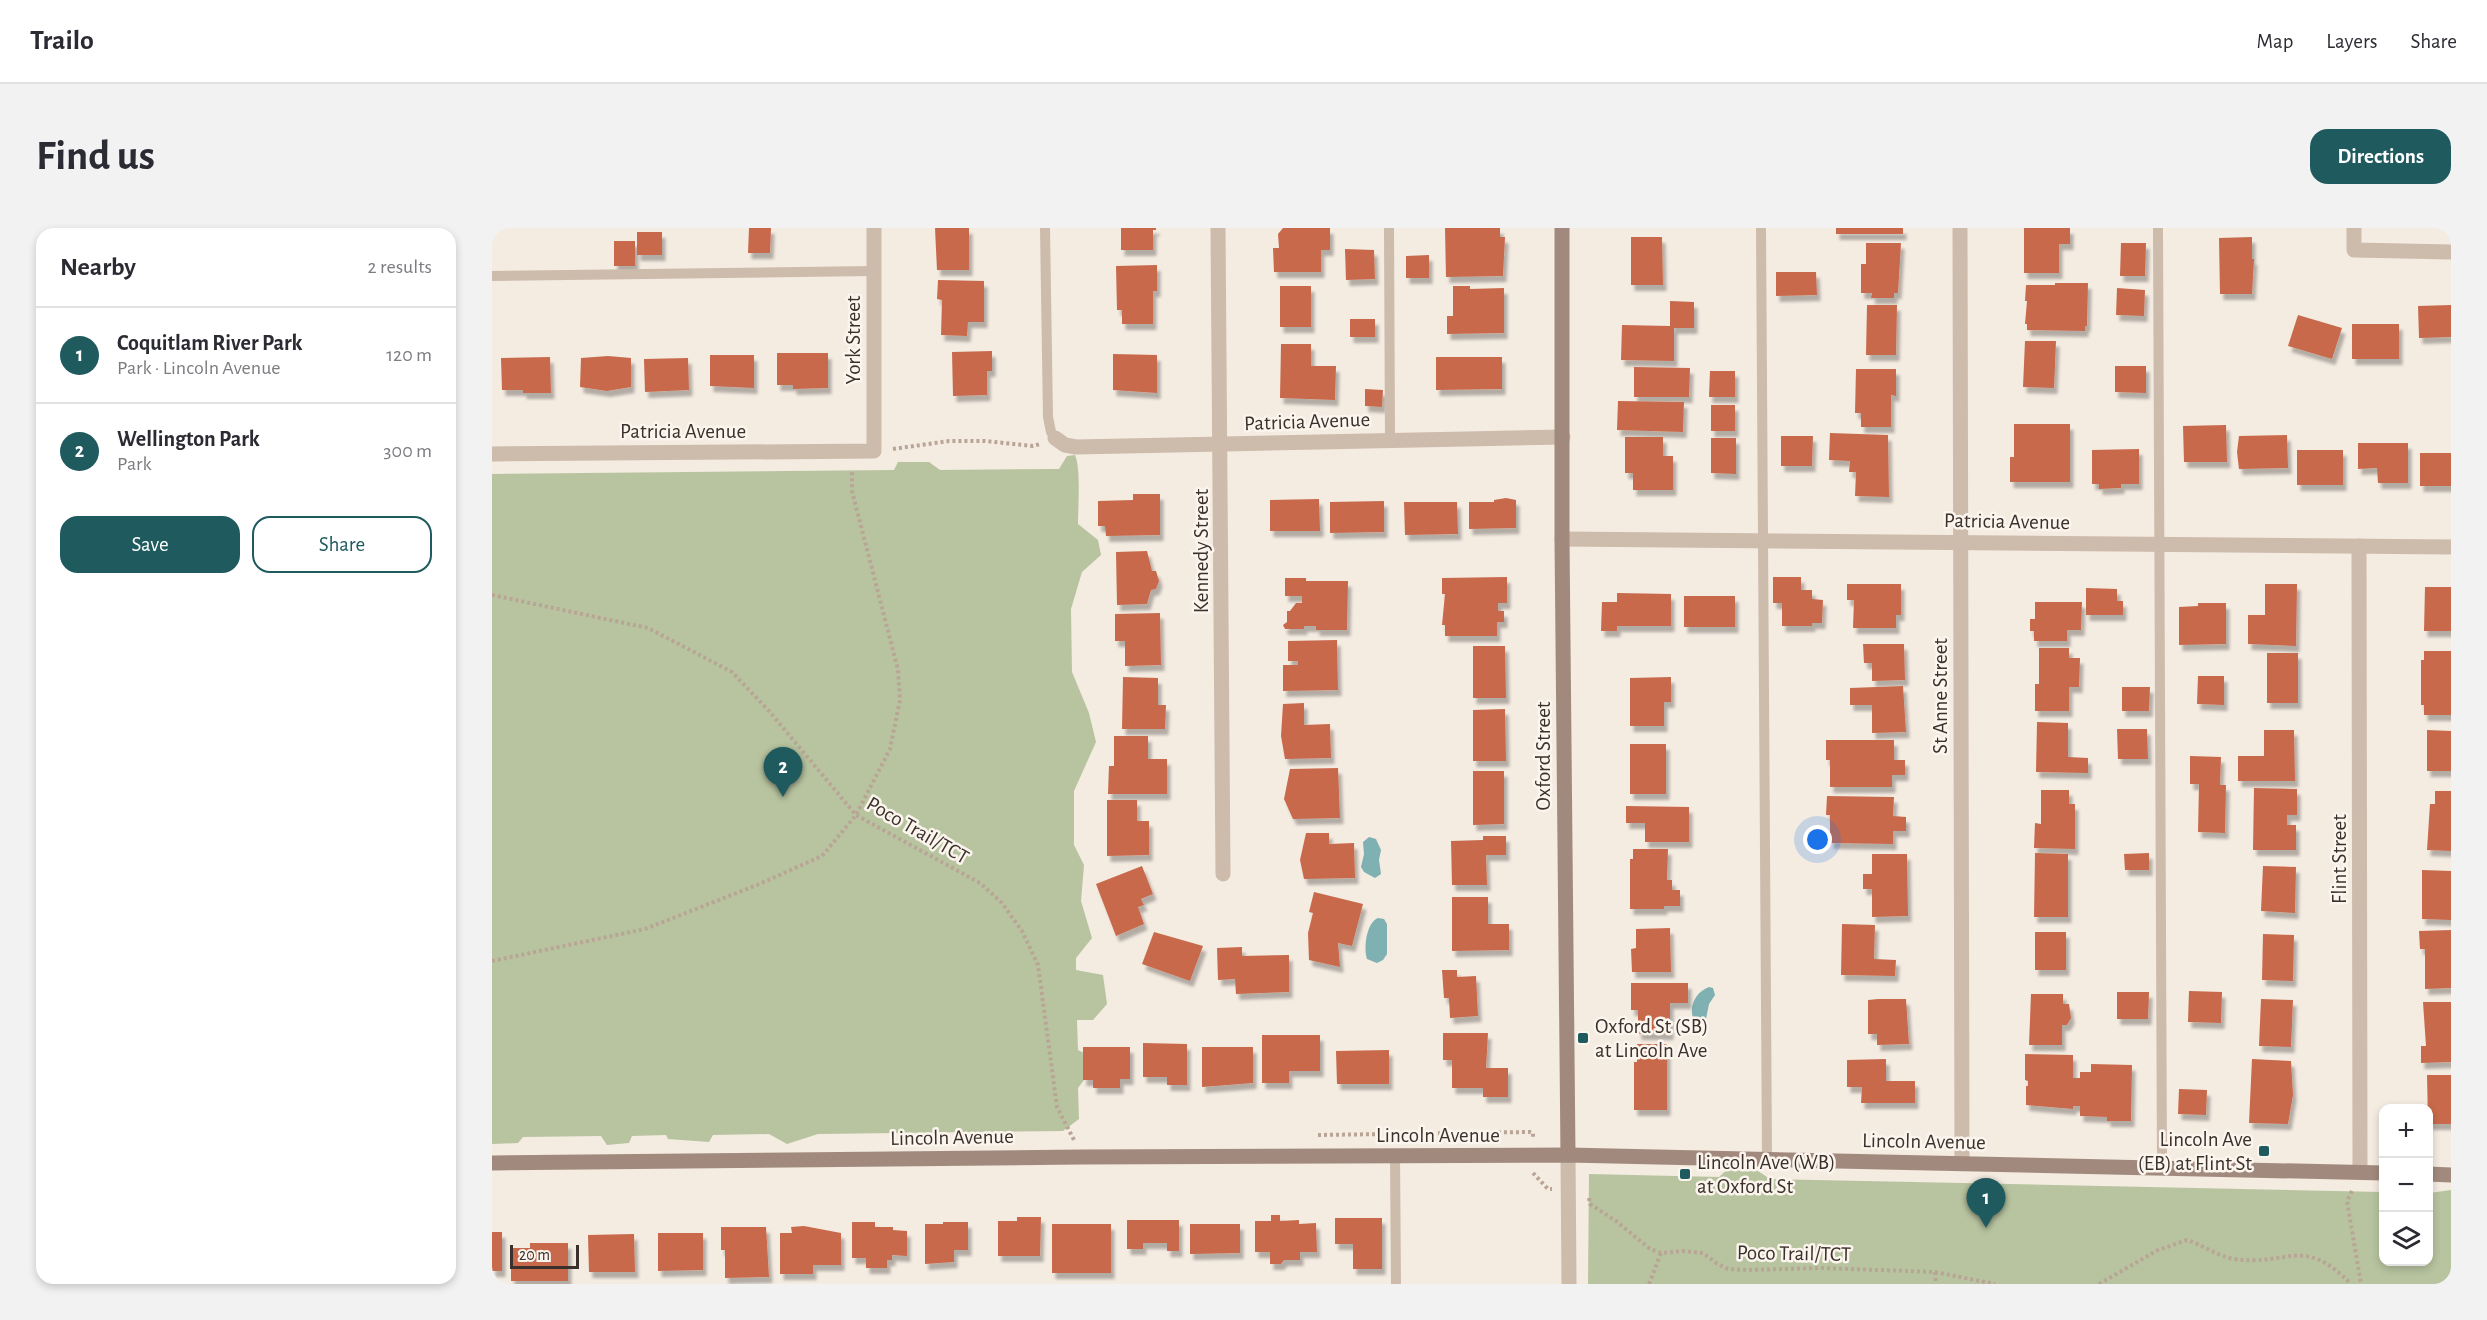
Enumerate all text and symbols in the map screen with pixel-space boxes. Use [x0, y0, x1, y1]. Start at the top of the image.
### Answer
text: Trailo [30, 27, 94, 55]
text: Map [2257, 31, 2293, 52]
text: Layers [2326, 31, 2377, 52]
text: Share [2410, 31, 2457, 52]
button: Directions [2310, 129, 2451, 184]
text: Find us [36, 135, 155, 177]
text: Nearby [60, 254, 136, 280]
text: 2 results [368, 257, 432, 277]
street label: York Street [843, 295, 864, 385]
text: Coquitlam River Park [117, 332, 302, 354]
text: 1 [76, 345, 83, 365]
text: 120 m [386, 345, 432, 365]
text: Park · Lincoln Avenue [117, 358, 281, 378]
street label: Patricia Avenue [1244, 409, 1370, 434]
street label: Patricia Avenue [620, 421, 746, 442]
text: Wellington Park [117, 428, 260, 450]
text: 2 [75, 441, 84, 461]
text: 300 m [383, 441, 432, 461]
text: Park [117, 454, 152, 474]
street label: Kennedy Street [1191, 488, 1212, 613]
street label: Patricia Avenue [1944, 510, 2070, 533]
button: Save [60, 516, 240, 573]
button: Share [252, 516, 432, 573]
street label: St Anne Street [1930, 638, 1951, 754]
street label: Oxford Street [1533, 701, 1554, 811]
pin: 2 [764, 748, 802, 797]
street label: Poco Trail/TCT [863, 793, 973, 868]
street label: Flint Street [2329, 814, 2350, 904]
your location [1803, 825, 1832, 854]
place label: Oxford St (SB) at Lincoln Ave [1595, 1016, 1708, 1061]
marker: Oxford St (SB) at Lincoln Ave [1576, 1031, 1590, 1045]
map controls [2379, 1104, 2433, 1266]
button: + [2379, 1104, 2433, 1158]
street label: Lincoln Avenue [1376, 1125, 1500, 1146]
street label: Lincoln Avenue [890, 1126, 1014, 1149]
place label: Lincoln Ave (EB) at Flint St [2138, 1129, 2252, 1174]
street label: Lincoln Avenue [1862, 1130, 1986, 1153]
marker: Lincoln Ave (EB) at Flint St [2257, 1144, 2271, 1158]
place label: Lincoln Ave (WB) at Oxford St [1697, 1152, 1836, 1197]
button: − [2379, 1158, 2433, 1212]
marker: Lincoln Ave (WB) at Oxford St [1678, 1167, 1692, 1181]
pin: 1 [1966, 1178, 2006, 1228]
button: layers [2379, 1212, 2433, 1266]
scale bar [510, 1242, 579, 1270]
street label: Poco Trail/TCT [1737, 1242, 1851, 1265]
text: 20 m [519, 1247, 550, 1263]

